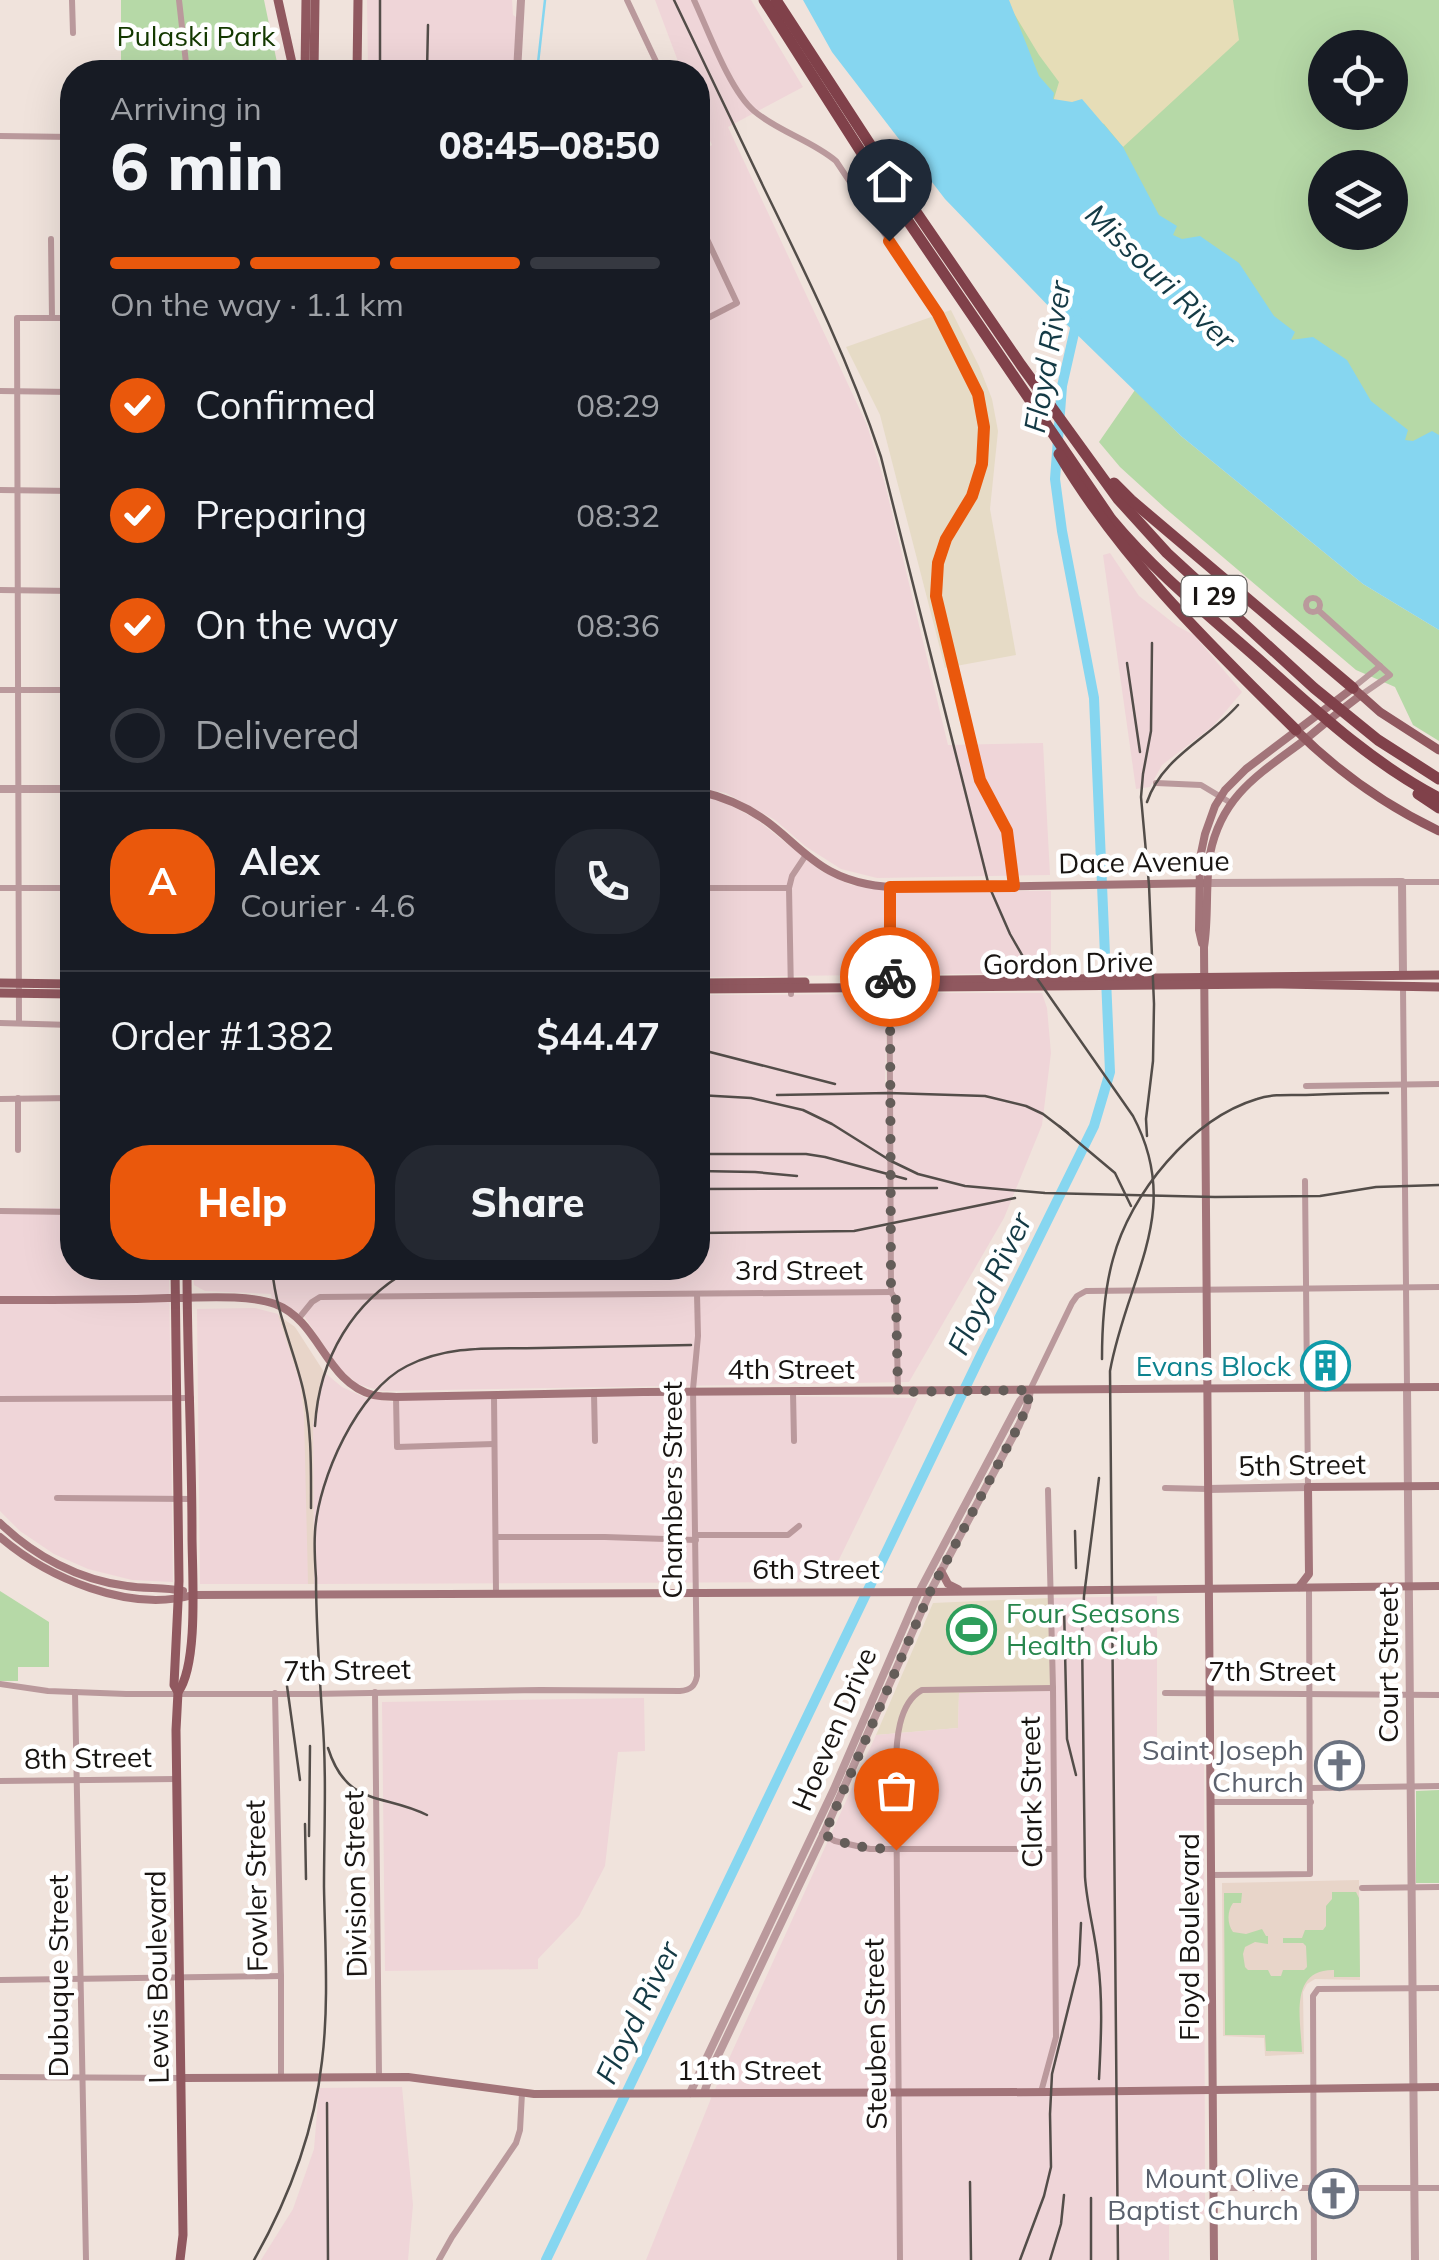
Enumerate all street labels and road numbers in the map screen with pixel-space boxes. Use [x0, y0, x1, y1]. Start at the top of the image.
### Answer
road number: I 29 [1182, 576, 1246, 616]
street label: Dace Avenue [1058, 843, 1230, 880]
street label: Gordon Drive [982, 944, 1154, 981]
street label: 3rd Street [735, 1252, 863, 1287]
street label: 4th Street [727, 1351, 855, 1386]
street label: Chambers Street [654, 1381, 689, 1599]
street label: 5th Street [1238, 1446, 1366, 1483]
street label: 6th Street [752, 1551, 880, 1586]
street label: Court Street [1370, 1587, 1405, 1743]
street label: Hoeven Drive [783, 1642, 884, 1816]
street label: 7th Street [283, 1651, 411, 1688]
street label: 7th Street [1208, 1653, 1336, 1688]
street label: Clark Street [1012, 1716, 1049, 1868]
street label: 8th Street [24, 1739, 152, 1776]
street label: Division Street [335, 1790, 374, 1978]
street label: Fowler Street [236, 1799, 274, 1972]
street label: Floyd Boulevard [1171, 1833, 1206, 2041]
street label: Lewis Boulevard [137, 1870, 176, 2084]
street label: Dubuque Street [40, 1874, 75, 2077]
street label: Steuben Street [855, 1938, 894, 2130]
street label: 11th Street [677, 2052, 821, 2087]

